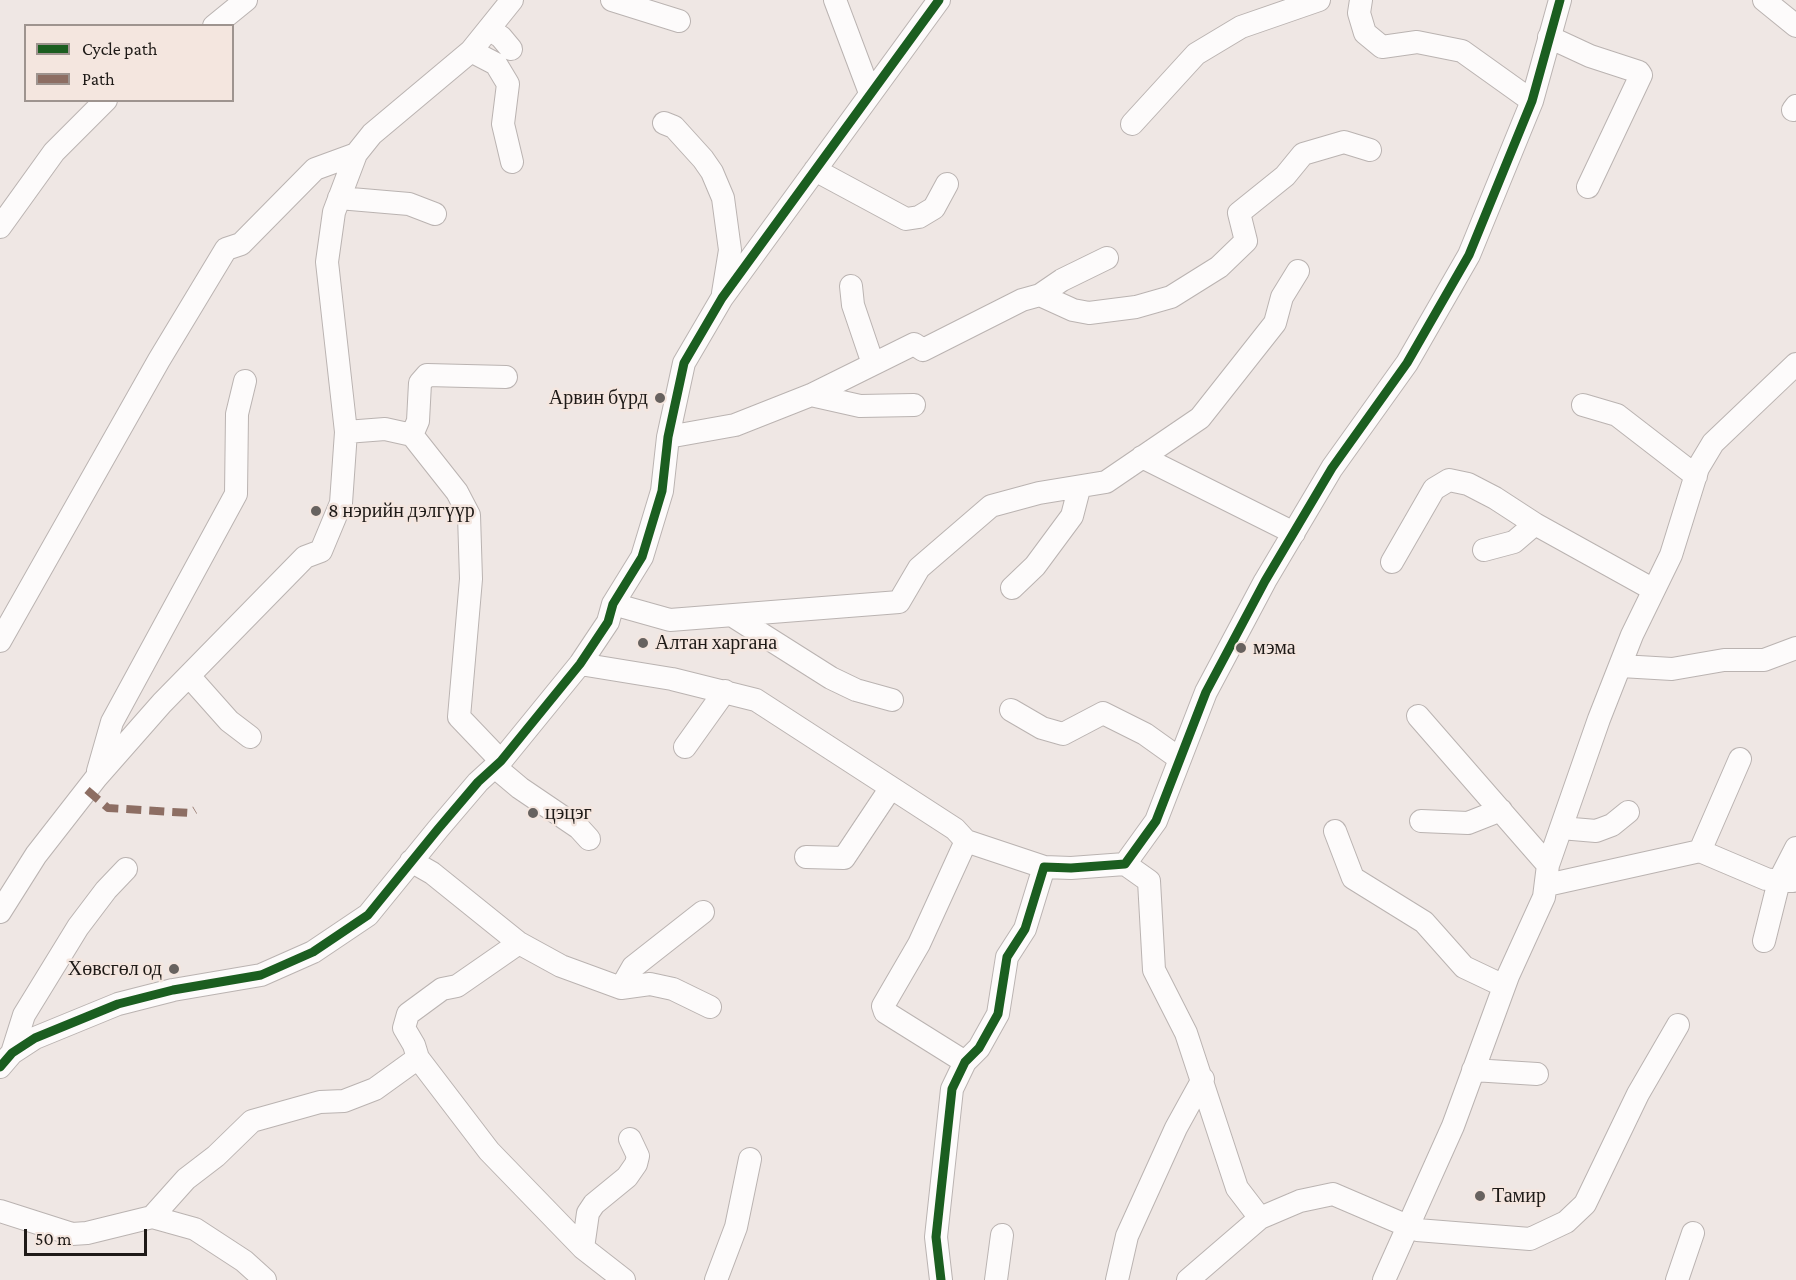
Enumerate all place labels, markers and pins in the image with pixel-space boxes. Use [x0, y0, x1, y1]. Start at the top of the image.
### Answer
place label: Арвин бүрд [549, 386, 648, 410]
marker: Арвин бүрд [653, 391, 667, 405]
place label: 8 нэрийн дэлгүүр [328, 499, 475, 523]
marker: 8 нэрийн дэлгүүр [309, 504, 323, 518]
place label: Алтан харгана [655, 631, 777, 655]
marker: Алтан харгана [636, 636, 650, 650]
place label: мэма [1253, 636, 1296, 660]
marker: мэма [1234, 641, 1248, 655]
place label: цэцэг [545, 801, 592, 825]
marker: цэцэг [526, 806, 540, 820]
place label: Хөвсгөл од [68, 957, 162, 981]
marker: Хөвсгөл од [167, 962, 181, 976]
place label: Тамир [1492, 1184, 1546, 1208]
marker: Тамир [1473, 1189, 1487, 1203]

